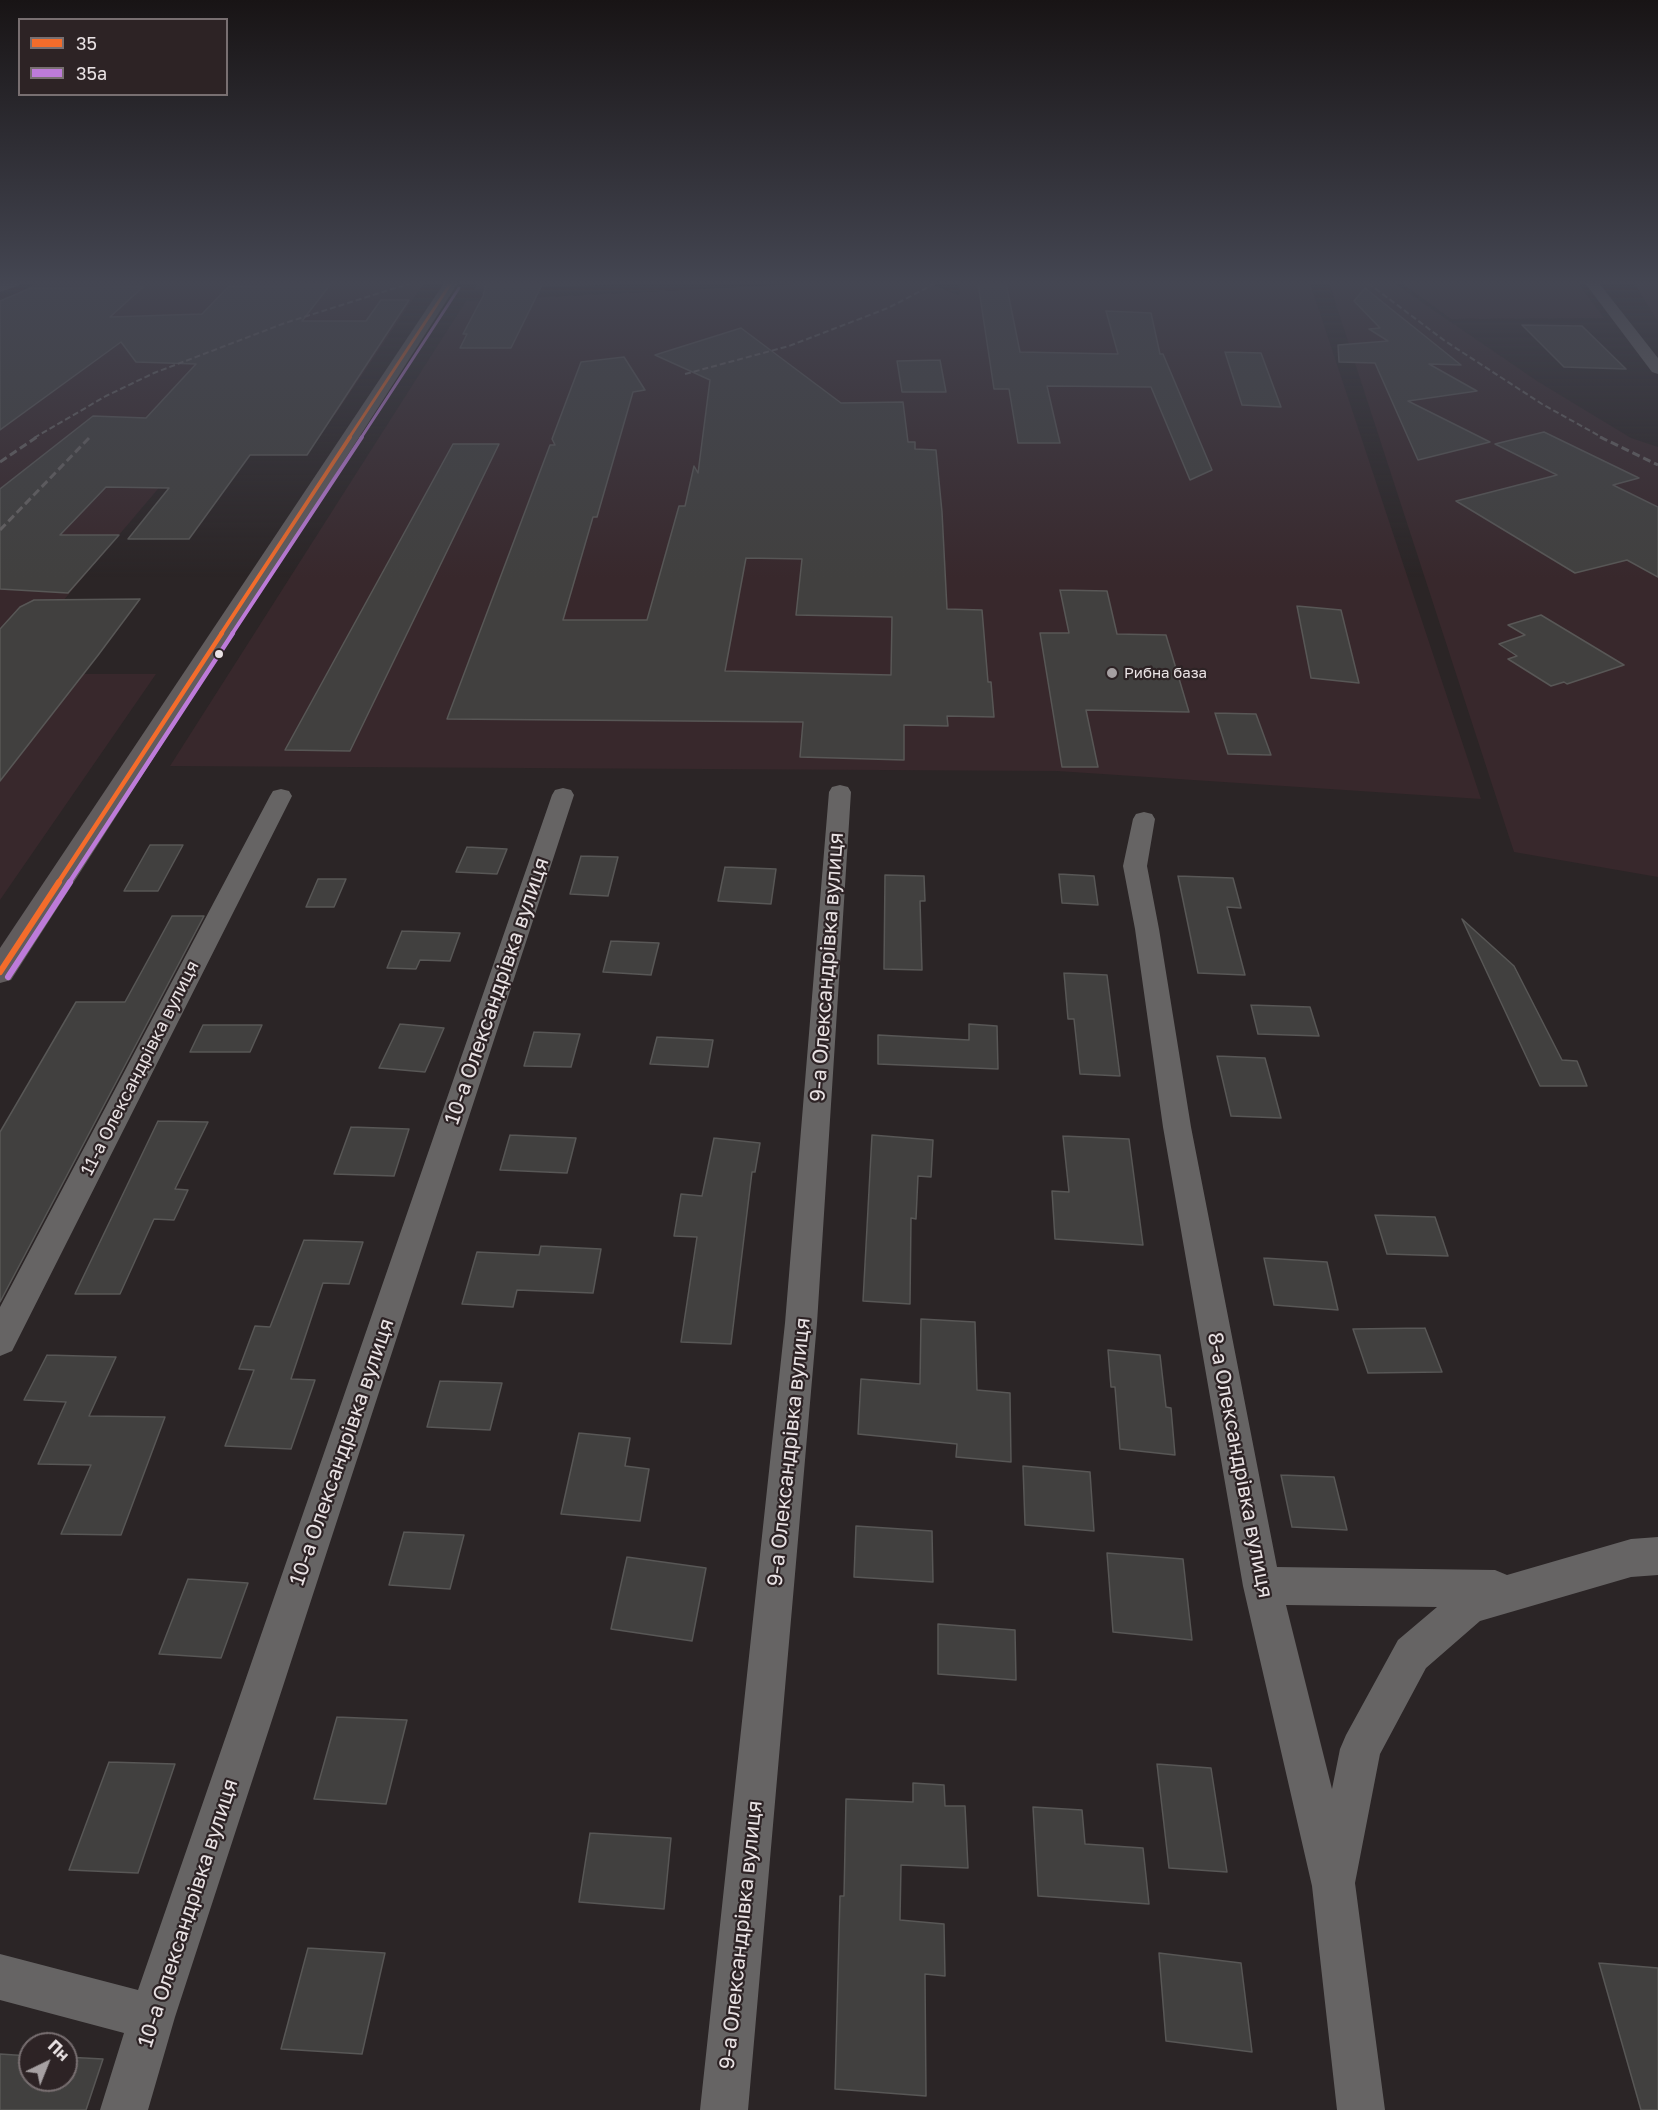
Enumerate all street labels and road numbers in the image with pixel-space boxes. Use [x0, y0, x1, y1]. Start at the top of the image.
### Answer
street label: 9-а Олександрівка вулиця [805, 831, 849, 1103]
street label: 10-а Олександрівка вулиця [439, 854, 555, 1128]
street label: 11-а Олександрівка вулиця [76, 957, 204, 1179]
street label: 10-а Олександрівка вулиця [284, 1315, 400, 1589]
street label: 9-а Олександрівка вулиця [762, 1316, 816, 1588]
street label: 8-а Олександрівка вулиця [1202, 1330, 1278, 1600]
street label: 10-а Олександрівка вулиця [133, 1776, 243, 2050]
street label: 9-а Олександрівка вулиця [714, 1799, 768, 2071]

